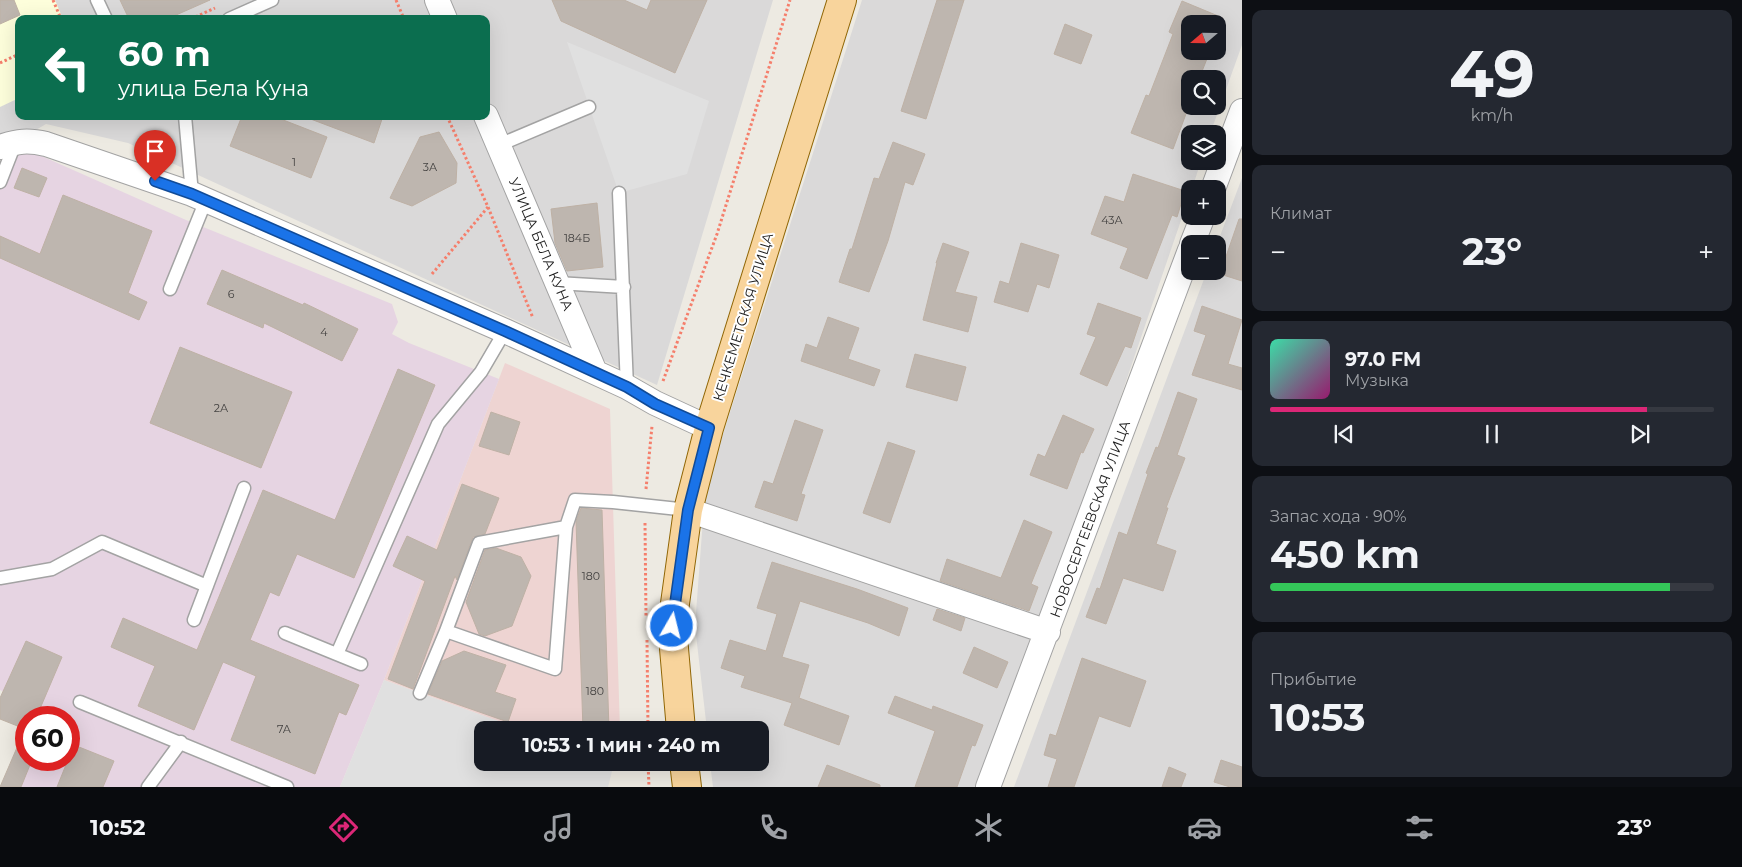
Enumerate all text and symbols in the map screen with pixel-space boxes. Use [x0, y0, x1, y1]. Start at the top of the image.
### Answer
north arrow [1181, 15, 1226, 60]
map controls [1181, 15, 1226, 280]
text: 60 m [118, 32, 211, 75]
text: 49 [1449, 34, 1535, 113]
icon: left [35, 35, 100, 100]
button: search [1181, 70, 1226, 115]
text: улица Бела Куна [118, 75, 309, 102]
text: km/h [1471, 106, 1513, 125]
button: layers [1181, 125, 1226, 170]
pin [134, 130, 176, 181]
icon: arrive [141, 137, 169, 165]
house number: 1 [292, 155, 296, 169]
house number: 3А [423, 160, 438, 174]
street label: УЛИЦА БЕЛА КУНА [505, 175, 577, 314]
button: + [1181, 180, 1226, 225]
text: Климат [1270, 204, 1332, 223]
house number: 43А [1101, 213, 1124, 227]
text: 23° [1462, 228, 1522, 275]
street label: КЕЧКЕМЕТСКАЯ УЛИЦА [709, 230, 777, 403]
house number: 184Б [564, 231, 590, 245]
button: − [1181, 235, 1226, 280]
text: − [1270, 235, 1286, 269]
text: + [1698, 235, 1714, 269]
house number: 6 [228, 287, 235, 301]
house number: 4 [320, 325, 328, 339]
text: 97.0 FM [1345, 348, 1421, 371]
text: Музыка [1345, 371, 1409, 390]
house number: 2А [214, 401, 229, 415]
street label: НОВОСЕРГЕЕВСКАЯ УЛИЦА [1046, 417, 1134, 620]
icon: previous [1330, 420, 1358, 448]
icon: pause [1478, 420, 1506, 448]
icon: next [1626, 420, 1654, 448]
text: Запас хода · 90% [1270, 507, 1407, 526]
text: 450 km [1270, 531, 1420, 578]
house number: 180 [582, 569, 600, 583]
position arrow [645, 599, 697, 651]
text: Прибытие [1270, 670, 1357, 689]
house number: 180 [586, 684, 604, 698]
text: 10:53 [1270, 694, 1366, 741]
speed limit sign: 60 [15, 706, 80, 771]
house number: 7А [277, 722, 292, 736]
text: 10:53 · 1 мин · 240 m [522, 734, 721, 757]
icon: directions [326, 810, 361, 845]
icon: music [541, 810, 576, 845]
icon: phone [756, 810, 791, 845]
icon: climate [971, 810, 1006, 845]
icon: car [1187, 810, 1222, 845]
icon: filters [1402, 810, 1437, 845]
text: 10:52 [90, 814, 145, 841]
text: 23° [1617, 814, 1652, 841]

